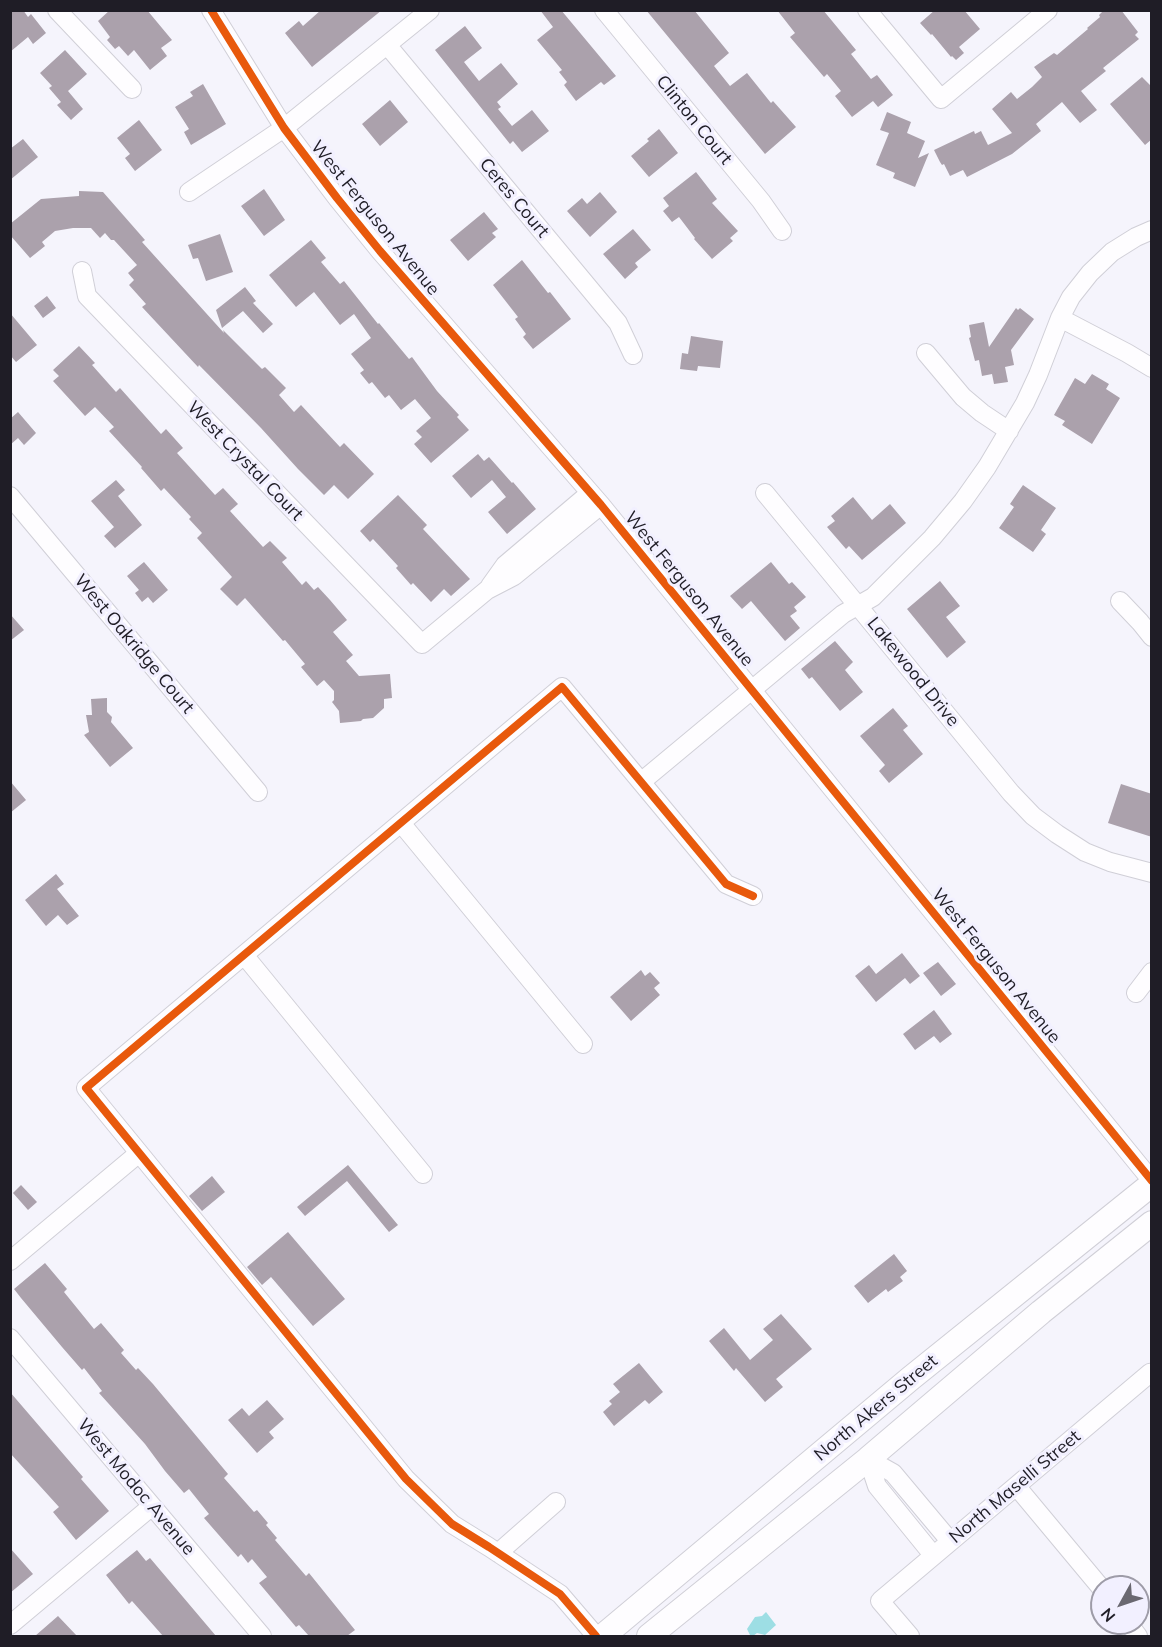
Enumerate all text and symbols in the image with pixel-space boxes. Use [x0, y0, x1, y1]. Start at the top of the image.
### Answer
street label: Clinton Court [651, 71, 737, 169]
street label: West Ferguson Avenue [306, 136, 444, 300]
street label: Ceres Court [475, 154, 553, 242]
street label: West Crystal Court [182, 397, 308, 525]
street label: West Ferguson Avenue [620, 507, 758, 671]
street label: West Oakridge Court [69, 570, 199, 718]
street label: Lakewood Drive [862, 613, 964, 731]
street label: West Ferguson Avenue [927, 884, 1065, 1048]
street label: North Akers Street [810, 1350, 942, 1466]
street label: West Modoc Avenue [73, 1414, 199, 1560]
street label: North Maselli Street [945, 1426, 1085, 1548]
north arrow [1090, 1575, 1150, 1635]
text: N [1096, 1604, 1119, 1626]

